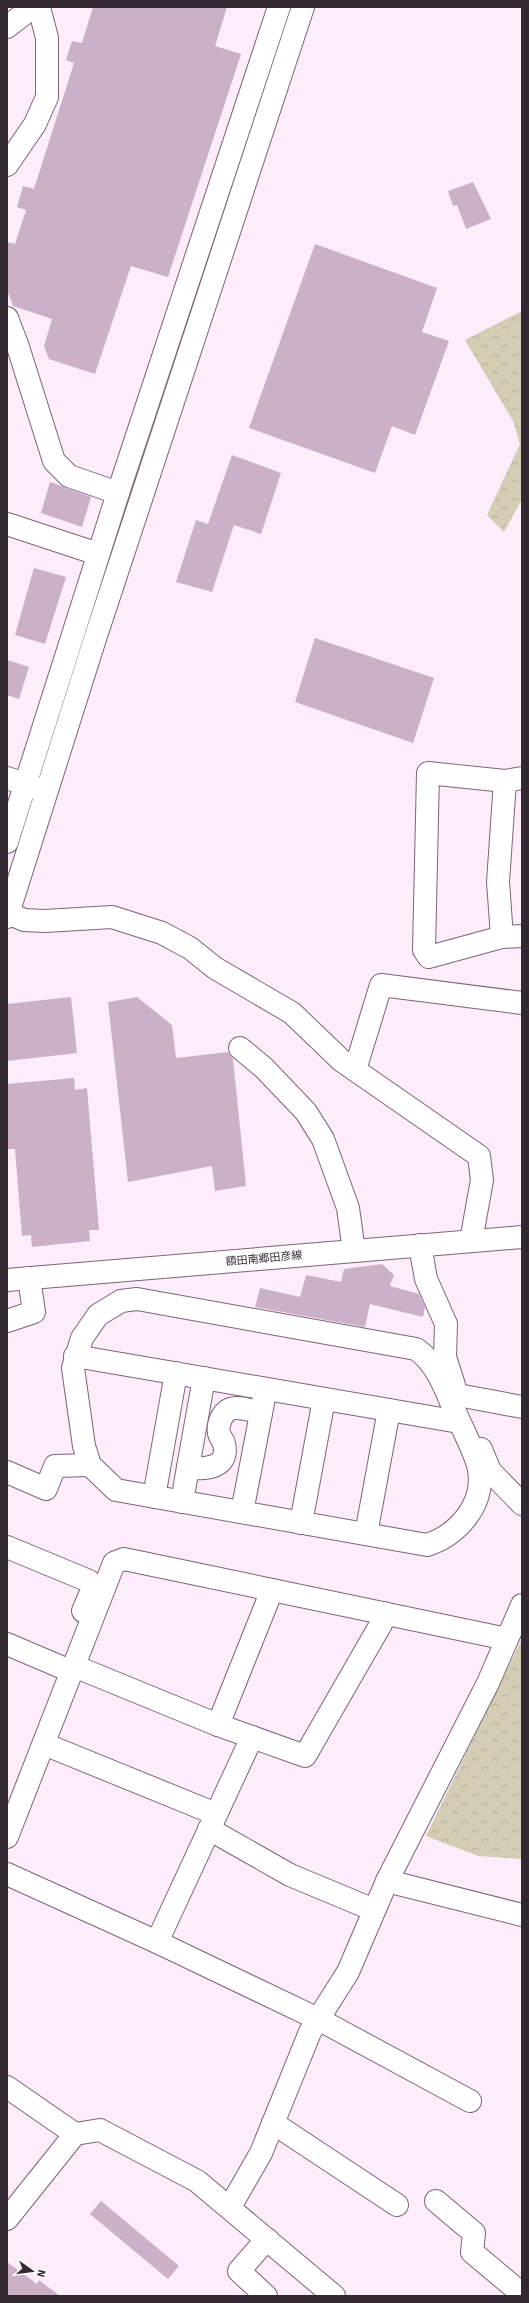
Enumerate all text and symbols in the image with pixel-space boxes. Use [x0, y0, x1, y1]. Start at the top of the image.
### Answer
street label: 額田南郷田彦線 [225, 1248, 303, 1269]
north arrow [12, 2251, 52, 2291]
text: N [33, 2268, 49, 2279]

